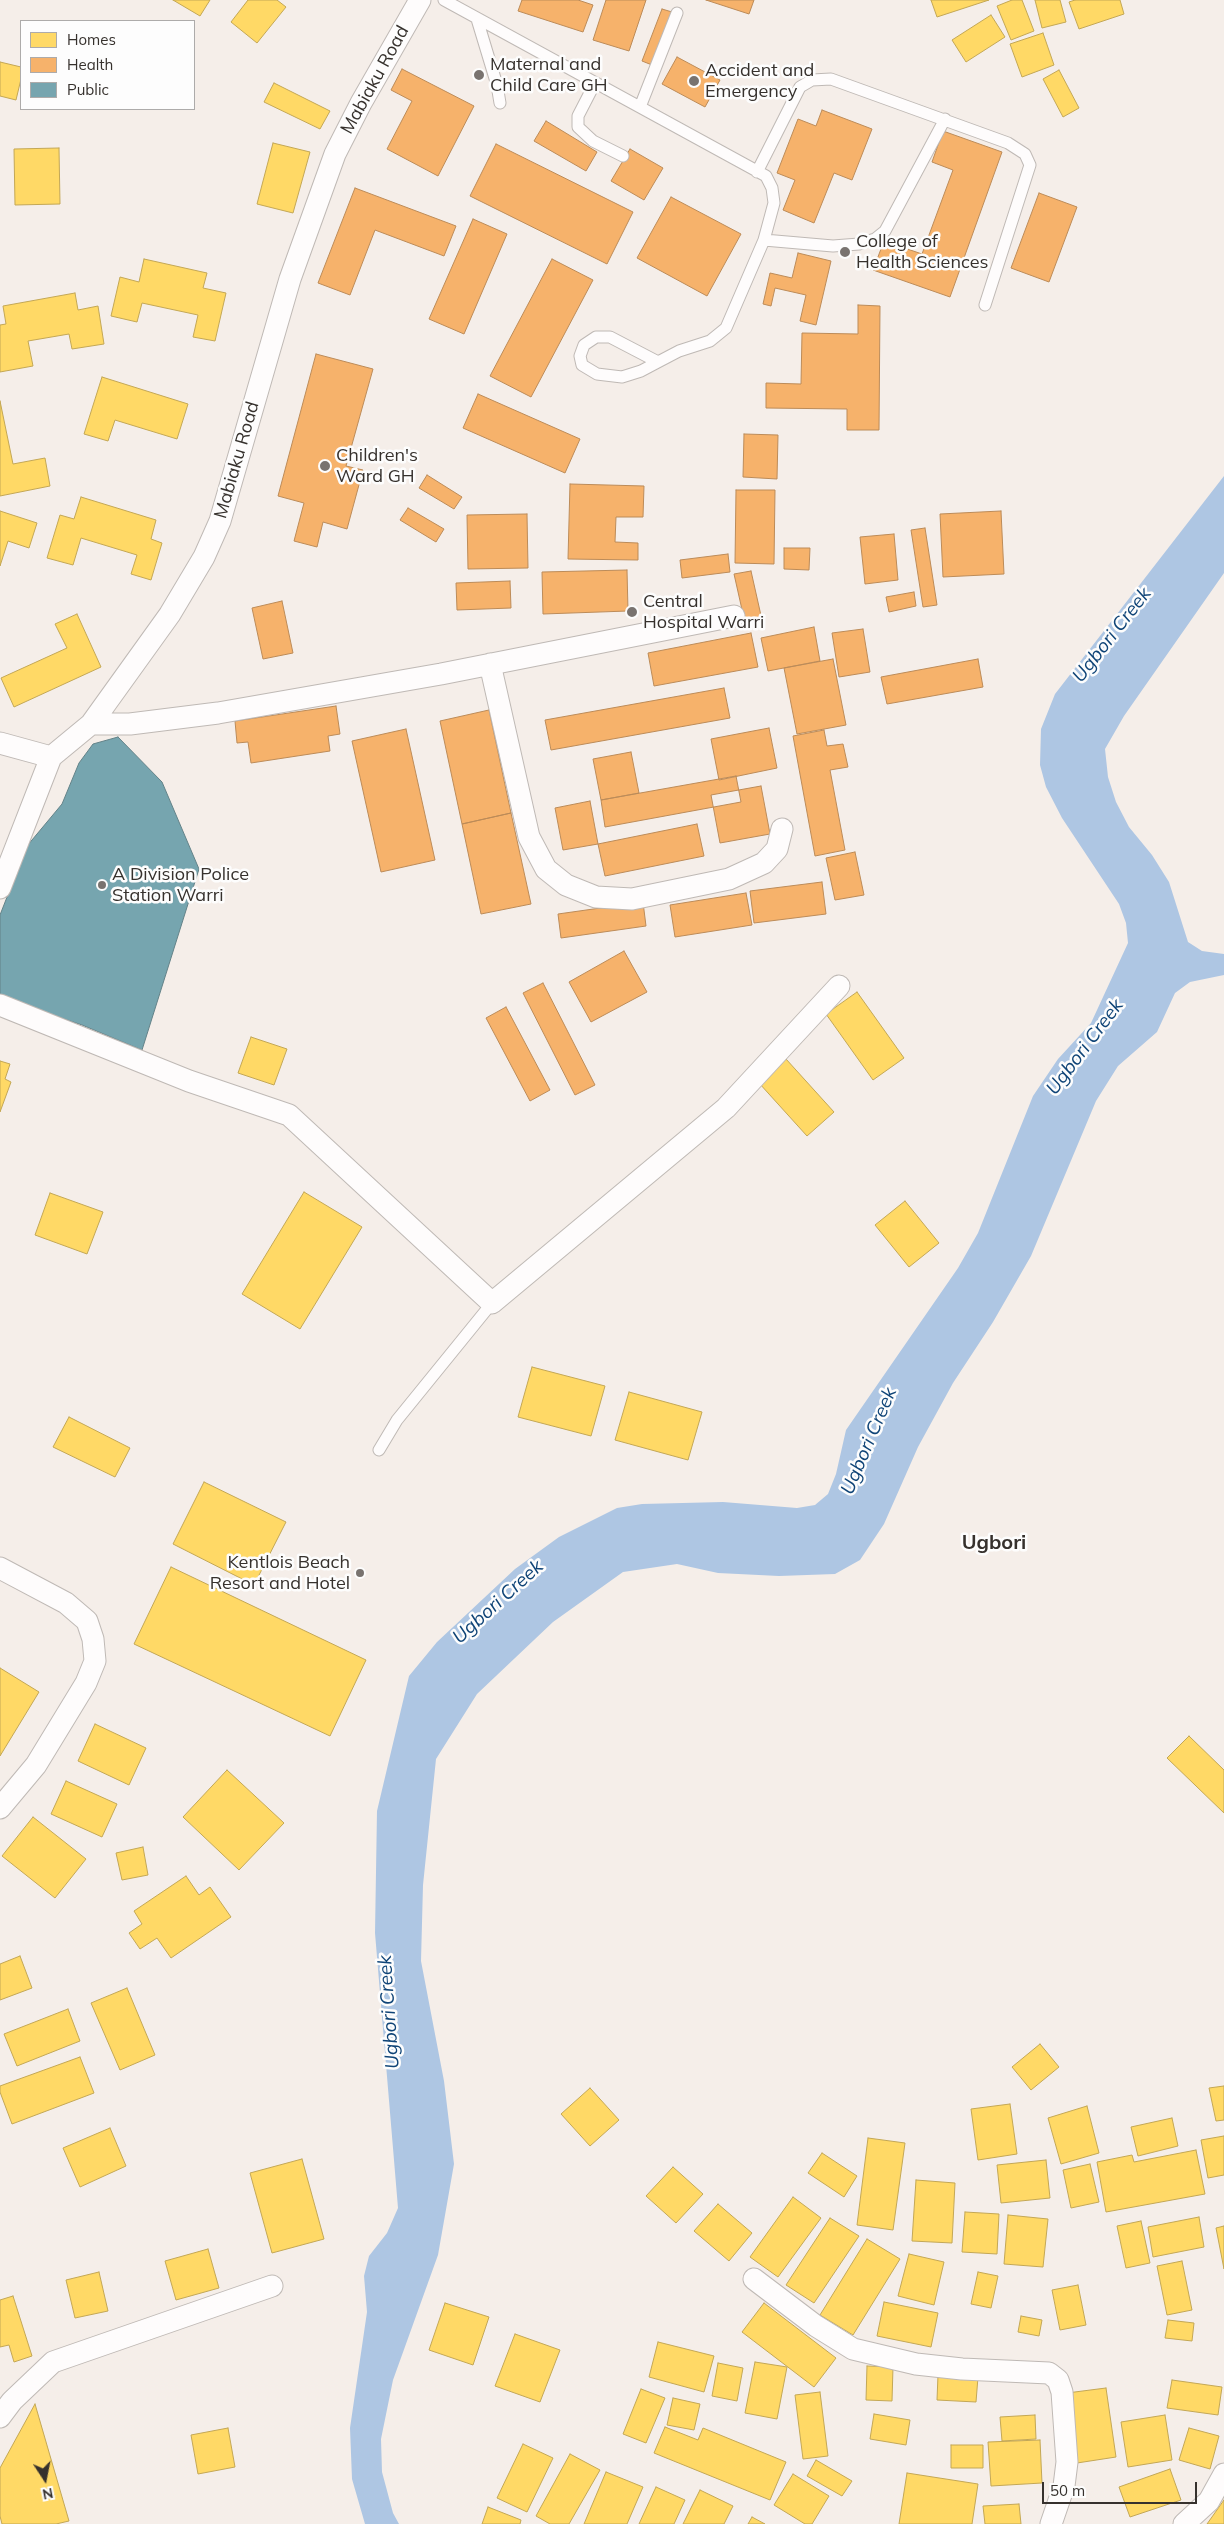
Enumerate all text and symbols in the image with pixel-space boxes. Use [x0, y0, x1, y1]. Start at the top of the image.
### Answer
legend [20, 20, 195, 110]
street label: Mabiaku Road [336, 22, 414, 138]
text: Homes [67, 30, 116, 49]
place label: Maternal and Child Care GH [490, 54, 608, 96]
text: Health [67, 55, 113, 74]
place label: Accident and Emergency [705, 60, 814, 102]
marker: Maternal and Child Care GH [472, 68, 486, 82]
marker: Accident and Emergency [687, 74, 701, 88]
text: Public [67, 80, 109, 99]
place label: College of Health Sciences [856, 231, 988, 274]
marker: College of Health Sciences [838, 245, 852, 259]
street label: Mabiaku Road [210, 399, 264, 521]
place label: Children's Ward GH [336, 445, 418, 488]
marker: Children's Ward GH [318, 459, 332, 473]
water label: Ugbori Creek [1068, 583, 1156, 687]
place label: Central Hospital Warri [643, 591, 764, 634]
marker: Central Hospital Warri [625, 605, 639, 619]
place label: A Division Police Station Warri [112, 864, 249, 906]
marker: A Division Police Station Warri [96, 879, 108, 891]
water label: Ugbori Creek [1042, 995, 1128, 1099]
water label: Ugbori Creek [836, 1384, 902, 1498]
district label: Ugbori [962, 1531, 1026, 1555]
place label: Kentlois Beach Resort and Hotel [210, 1552, 350, 1595]
water label: Ugbori Creek [448, 1555, 548, 1649]
marker: Kentlois Beach Resort and Hotel [354, 1567, 366, 1579]
water label: Ugbori Creek [374, 1954, 404, 2070]
north arrow [20, 2454, 70, 2504]
scale bar [1044, 2472, 1199, 2504]
text: 50 m [1050, 2481, 1085, 2500]
text: N [41, 2484, 55, 2504]

